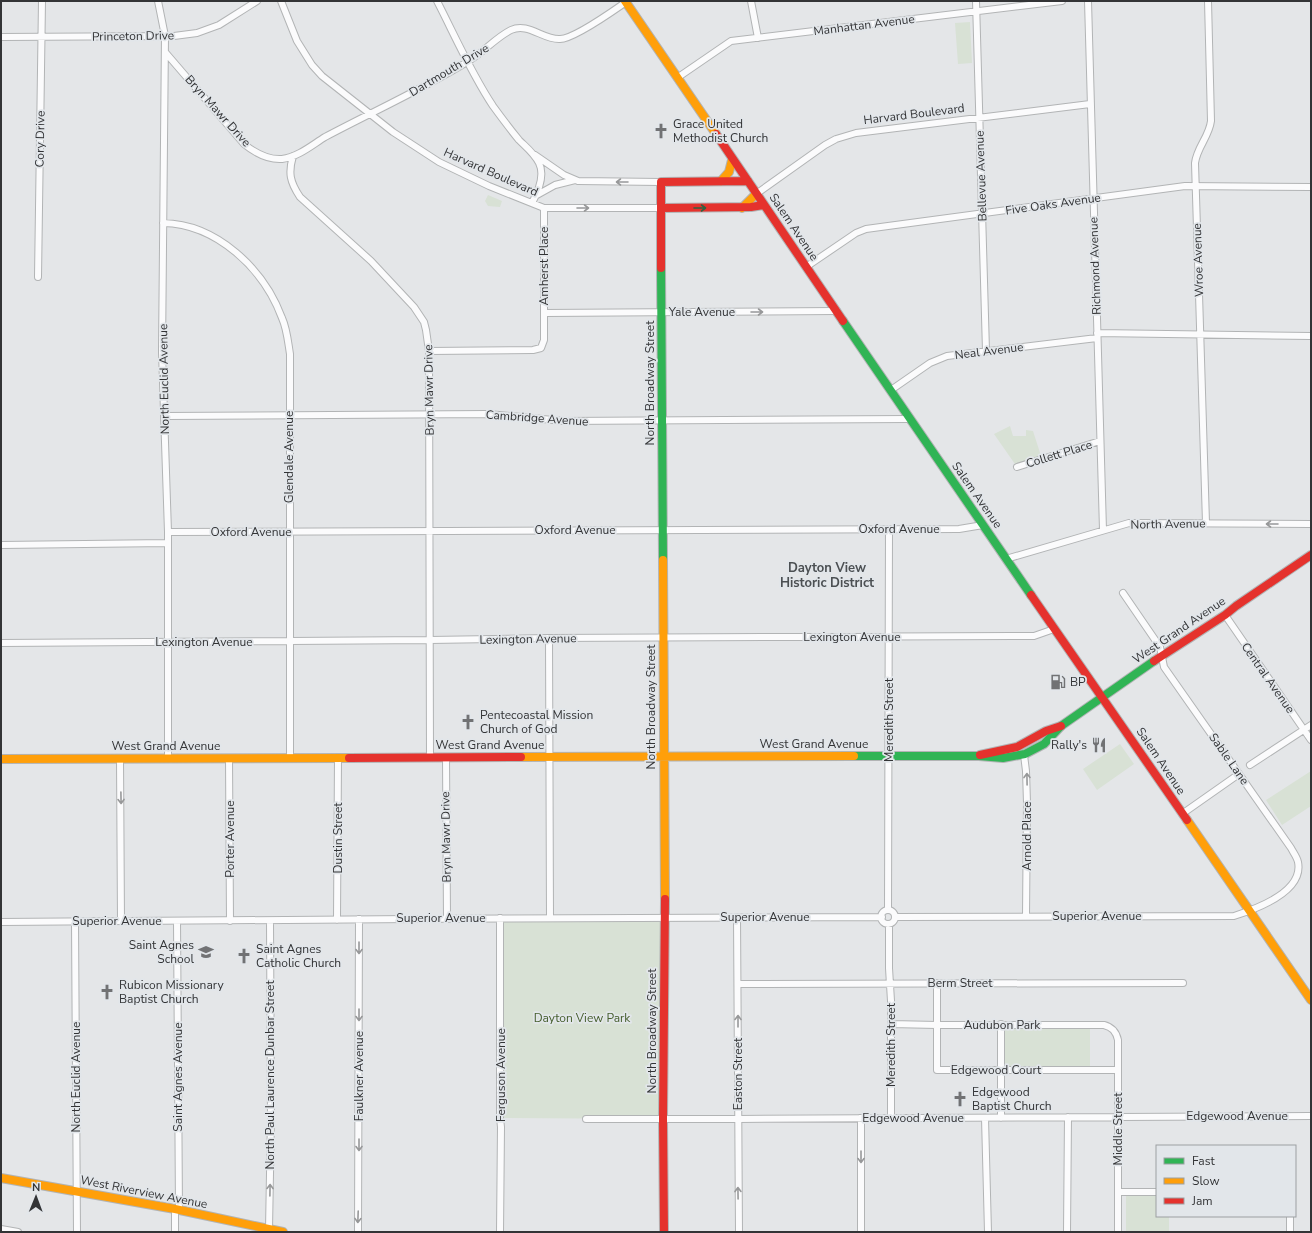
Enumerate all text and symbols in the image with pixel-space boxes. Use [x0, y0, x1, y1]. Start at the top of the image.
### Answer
street label: Manhattan Avenue [812, 11, 916, 39]
street label: Princeton Drive [92, 27, 174, 45]
street label: Dartmouth Drive [406, 40, 492, 100]
street label: Bryn Mawr Drive [181, 72, 255, 150]
street label: Harvard Boulevard [862, 100, 966, 128]
street label: Cory Drive [32, 111, 48, 167]
place label: Grace United Methodist Church [673, 116, 768, 146]
church icon: Grace United Methodist Church [652, 122, 670, 140]
street label: Bellevue Avenue [971, 130, 991, 222]
street label: Harvard Boulevard [441, 144, 541, 200]
one-way arrow [616, 178, 629, 186]
street label: Five Oaks Avenue [1004, 189, 1102, 219]
street label: Salem Avenue [766, 190, 822, 264]
one-way arrow [576, 204, 589, 212]
one-way arrow [693, 204, 706, 212]
street label: Richmond Avenue [1085, 217, 1105, 315]
street label: Wroe Avenue [1189, 223, 1207, 297]
street label: Amherst Place [536, 227, 552, 305]
street label: Yale Avenue [668, 304, 735, 320]
one-way arrow [750, 308, 763, 316]
street label: North Broadway Street [642, 320, 658, 445]
street label: North Euclid Avenue [155, 323, 173, 435]
street label: Neal Avenue [954, 339, 1024, 363]
street label: Bryn Mawr Drive [420, 344, 438, 436]
street label: Cambridge Avenue [485, 406, 589, 430]
street label: Glendale Avenue [281, 411, 297, 503]
street label: Collett Place [1024, 436, 1094, 472]
street label: Salem Avenue [948, 459, 1006, 531]
street label: North Avenue [1130, 515, 1206, 533]
one-way arrow [1266, 520, 1279, 528]
street label: Oxford Avenue [858, 521, 940, 537]
street label: Oxford Avenue [534, 522, 616, 538]
street label: Oxford Avenue [210, 524, 292, 540]
district label: Dayton View Historic District [780, 559, 875, 592]
street label: West Grand Avenue [1129, 593, 1229, 667]
street label: Lexington Avenue [803, 629, 901, 645]
street label: Lexington Avenue [479, 630, 577, 648]
street label: Lexington Avenue [155, 634, 253, 650]
street label: Central Avenue [1238, 639, 1298, 717]
street label: North Broadway Street [643, 644, 659, 769]
fuel station icon: BP [1049, 673, 1067, 691]
place label: BP [1070, 674, 1086, 690]
street label: Meredith Street [881, 677, 897, 762]
place label: Pentecoastal Mission Church of God [480, 707, 593, 737]
church icon: Pentecoastal Mission Church of God [459, 713, 477, 731]
street label: Salem Avenue [1133, 724, 1189, 798]
street label: Sable Lane [1205, 730, 1253, 788]
street label: West Grand Avenue [760, 736, 868, 752]
restaurant icon: Rally's [1090, 736, 1108, 754]
street label: West Grand Avenue [436, 737, 544, 753]
place label: Rally's [1051, 737, 1087, 753]
street label: West Grand Avenue [112, 738, 220, 754]
one-way arrow [1023, 773, 1030, 786]
one-way arrow [117, 791, 125, 804]
street label: Bryn Mawr Drive [437, 791, 455, 883]
street label: Porter Avenue [222, 800, 238, 878]
street label: Arnold Place [1019, 801, 1035, 871]
street label: Dustin Street [330, 802, 346, 873]
street label: Superior Avenue [1052, 908, 1142, 924]
street label: Superior Avenue [720, 909, 810, 925]
street label: Superior Avenue [396, 910, 486, 926]
street label: Superior Avenue [72, 913, 162, 929]
place label: Saint Agnes School [129, 937, 194, 967]
place label: Saint Agnes Catholic Church [256, 941, 341, 971]
one-way arrow [355, 941, 363, 954]
school or university icon: Saint Agnes School [197, 943, 215, 961]
church icon: Saint Agnes Catholic Church [235, 947, 253, 965]
street label: North Broadway Street [644, 968, 660, 1093]
street label: Berm Street [928, 975, 993, 991]
place label: Rubicon Missionary Baptist Church [119, 977, 224, 1007]
street label: North Paul Laurence Dunbar Street [262, 980, 278, 1170]
church icon: Rubicon Missionary Baptist Church [98, 983, 116, 1001]
street label: Meredith Street [883, 1002, 899, 1087]
one-way arrow [355, 1008, 363, 1021]
park label: Dayton View Park [534, 1010, 631, 1026]
one-way arrow [734, 1015, 742, 1028]
street label: Audubon Park [964, 1017, 1041, 1033]
street label: North Euclid Avenue [68, 1022, 84, 1132]
street label: Saint Agnes Avenue [170, 1022, 186, 1132]
street label: Ferguson Avenue [493, 1028, 509, 1122]
street label: Faulkner Avenue [351, 1031, 367, 1121]
street label: Easton Street [730, 1037, 746, 1110]
street label: Edgewood Court [951, 1062, 1042, 1078]
place label: Edgewood Baptist Church [972, 1084, 1052, 1114]
church icon: Edgewood Baptist Church [951, 1090, 969, 1108]
street label: Middle Street [1110, 1092, 1126, 1165]
street label: Edgewood Avenue [1186, 1108, 1288, 1124]
street label: Edgewood Avenue [862, 1110, 964, 1126]
one-way arrow [355, 1138, 363, 1151]
legend [1156, 1145, 1296, 1217]
one-way arrow [857, 1150, 865, 1163]
text: Fast [1192, 1153, 1215, 1169]
street label: West Riverview Avenue [79, 1172, 209, 1212]
text: Slow [1192, 1173, 1220, 1189]
north arrow [16, 1177, 56, 1217]
text: N [32, 1180, 40, 1195]
one-way arrow [266, 1184, 274, 1197]
one-way arrow [734, 1187, 742, 1200]
text: Jam [1191, 1193, 1213, 1209]
one-way arrow [355, 1210, 362, 1223]

